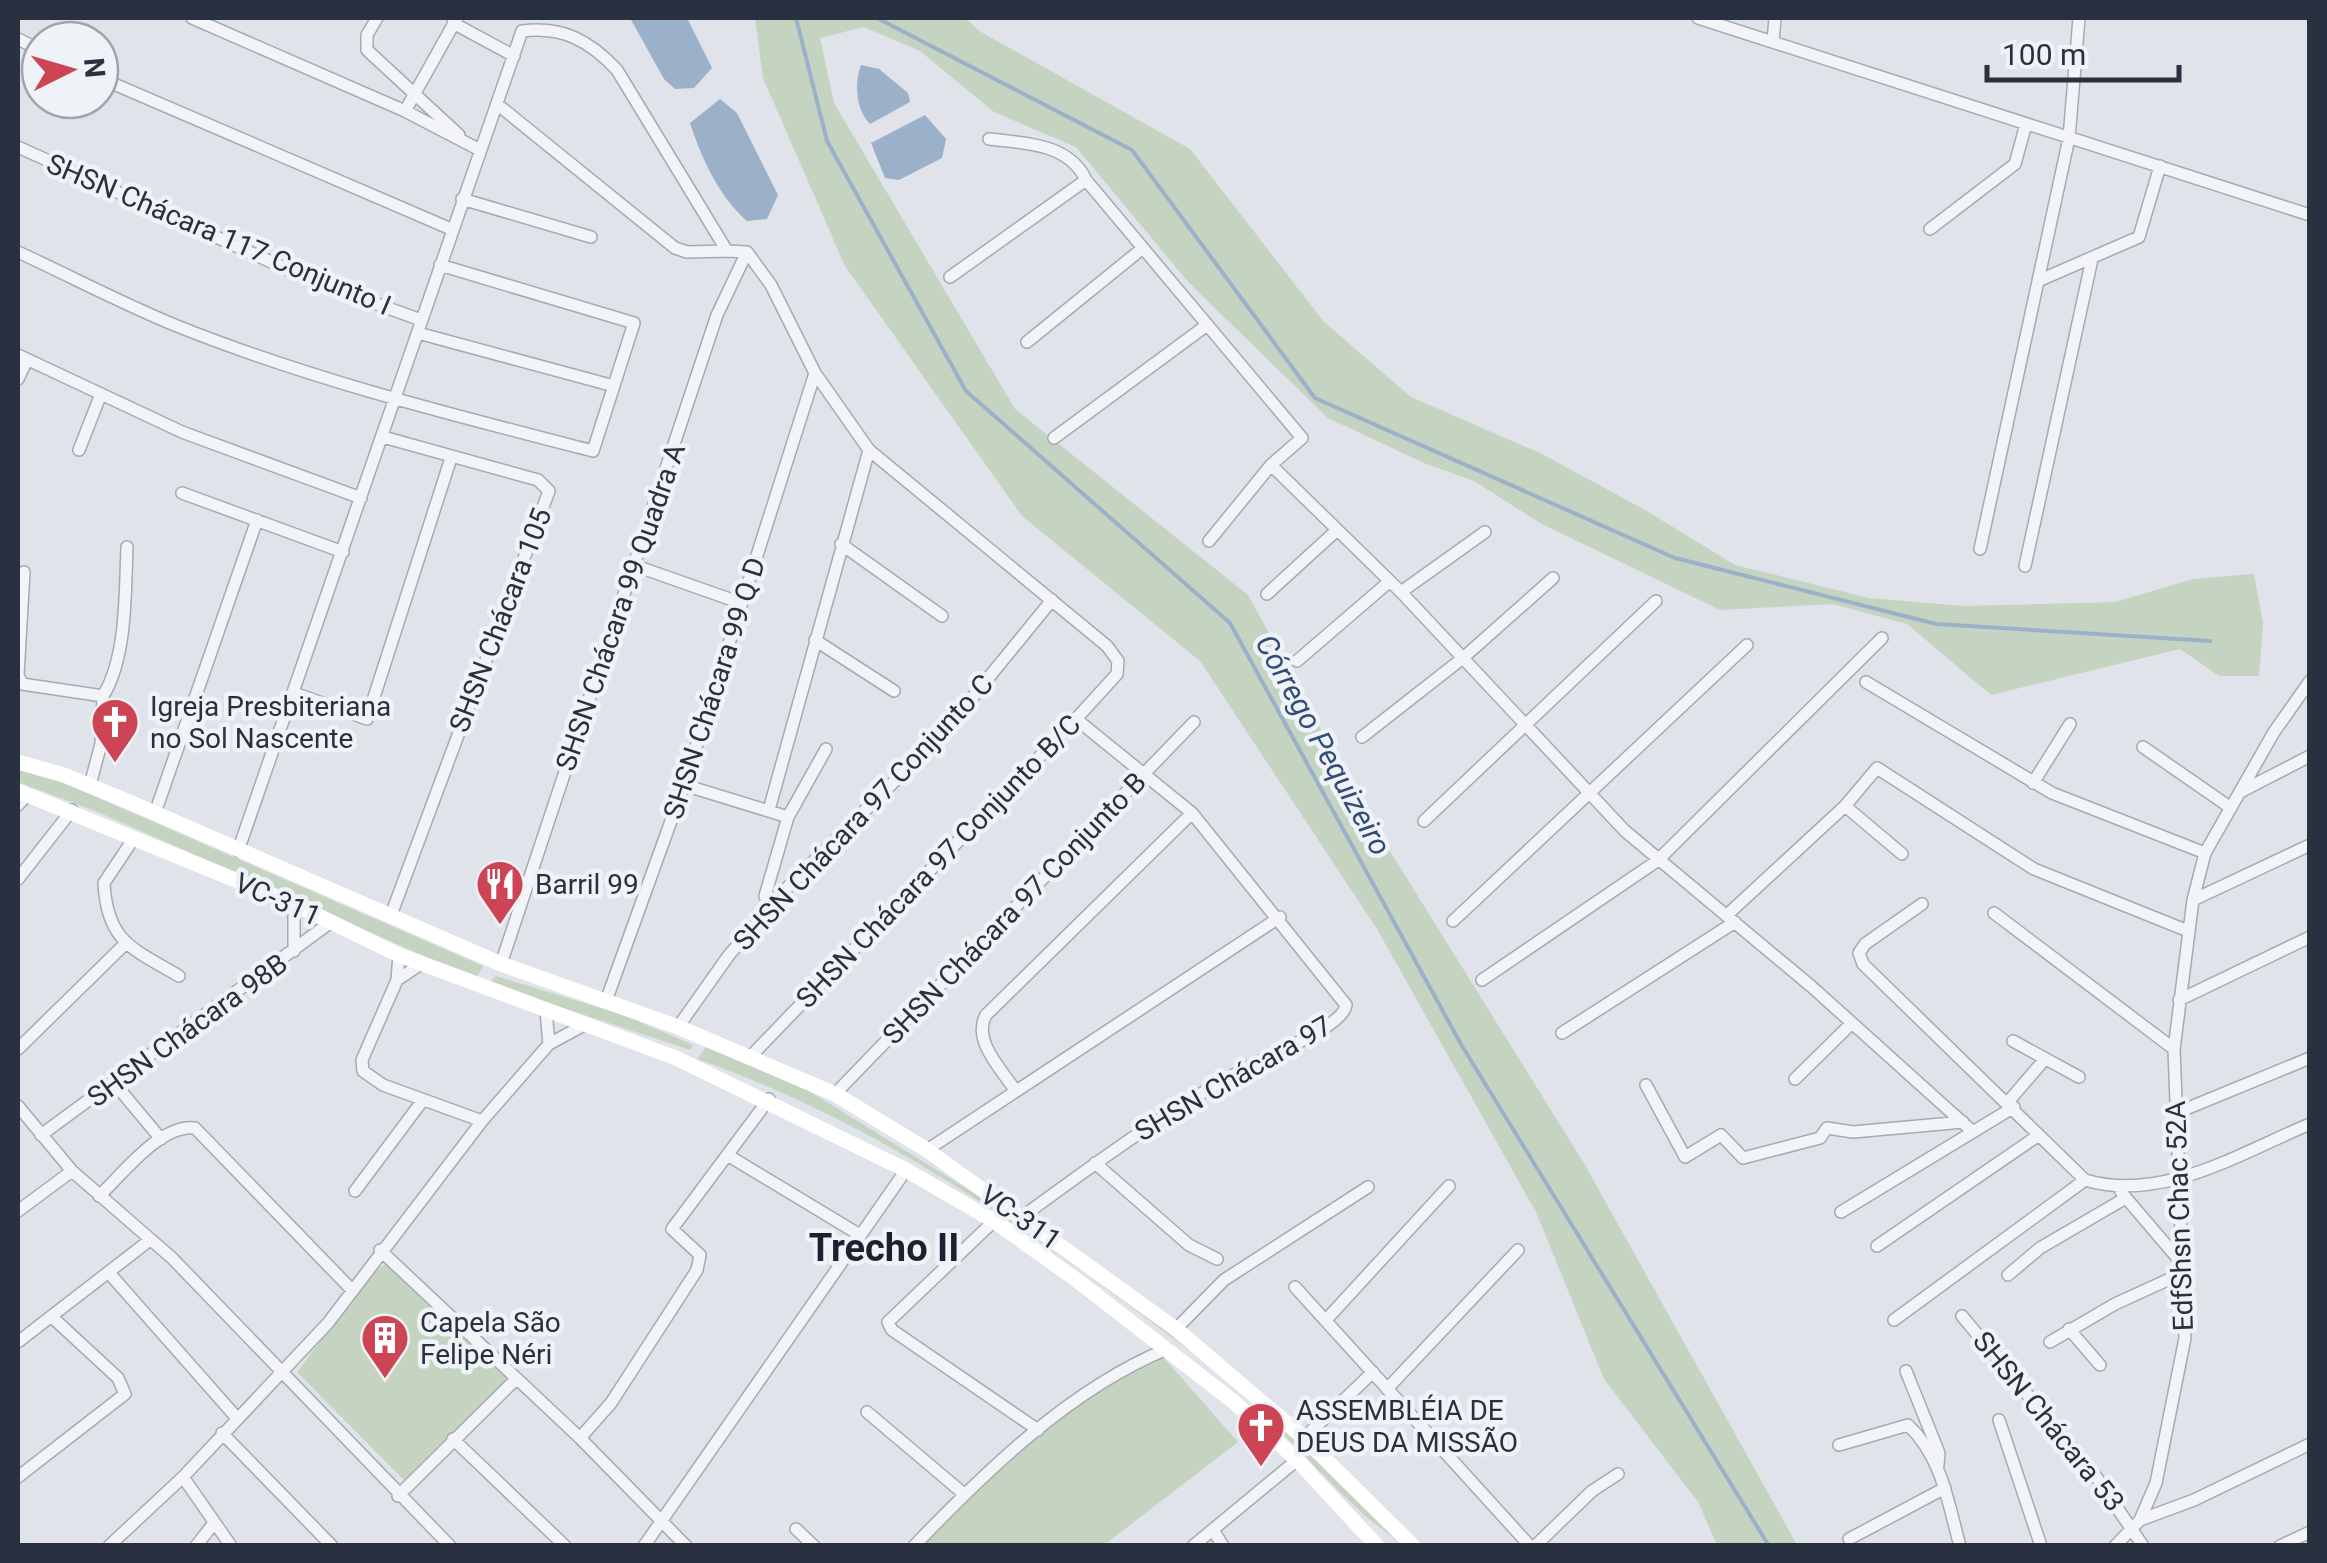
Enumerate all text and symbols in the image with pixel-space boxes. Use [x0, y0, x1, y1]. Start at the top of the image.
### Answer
north arrow [20, 20, 120, 120]
scale bar [1987, 20, 2180, 82]
text: 100 m [2002, 37, 2086, 72]
text: N [77, 57, 112, 79]
street label: SHSN Chácara 117 Conjunto I [42, 147, 396, 322]
street label: SHSN Chácara 99 Quadra A [549, 439, 692, 775]
street label: SHSN Chácara 105 [443, 504, 558, 737]
street label: SHSN Chácara 99 Q D [657, 553, 772, 823]
water label: Córrego Pequizeiro [1248, 628, 1399, 861]
street label: SHSN Chácara 97 Conjunto C [727, 667, 1000, 957]
place label: Igreja Presbiteriana no Sol Nascente [150, 690, 391, 755]
church icon: Igreja Presbiteriana no Sol Nascente [89, 696, 141, 764]
street label: SHSN Chácara 97 Conjunto B/C [789, 707, 1087, 1015]
street label: SHSN Chácara 97 Conjunto B [875, 765, 1153, 1051]
restaurant icon: Barril 99 [474, 858, 526, 926]
street label: VC-311 [230, 866, 326, 933]
place label: Barril 99 [535, 868, 639, 901]
street label: SHSN Chácara 98B [81, 947, 294, 1114]
street label: SHSN Chácara 97 [1129, 1009, 1337, 1148]
street label: EdfShsn Chac 52A [2159, 1100, 2200, 1332]
street label: VC-311 [974, 1178, 1067, 1257]
district label: Trecho II [809, 1226, 959, 1270]
place label: Capela São Felipe Néri [420, 1306, 561, 1371]
building icon: Capela São Felipe Néri [359, 1312, 411, 1380]
street label: SHSN Chácara 53 [1966, 1325, 2131, 1518]
place label: ASSEMBLÉIA DE DEUS DA MISSÃO [1296, 1394, 1518, 1459]
church icon: ASSEMBLÉIA DE DEUS DA MISSÃO [1235, 1400, 1287, 1468]

